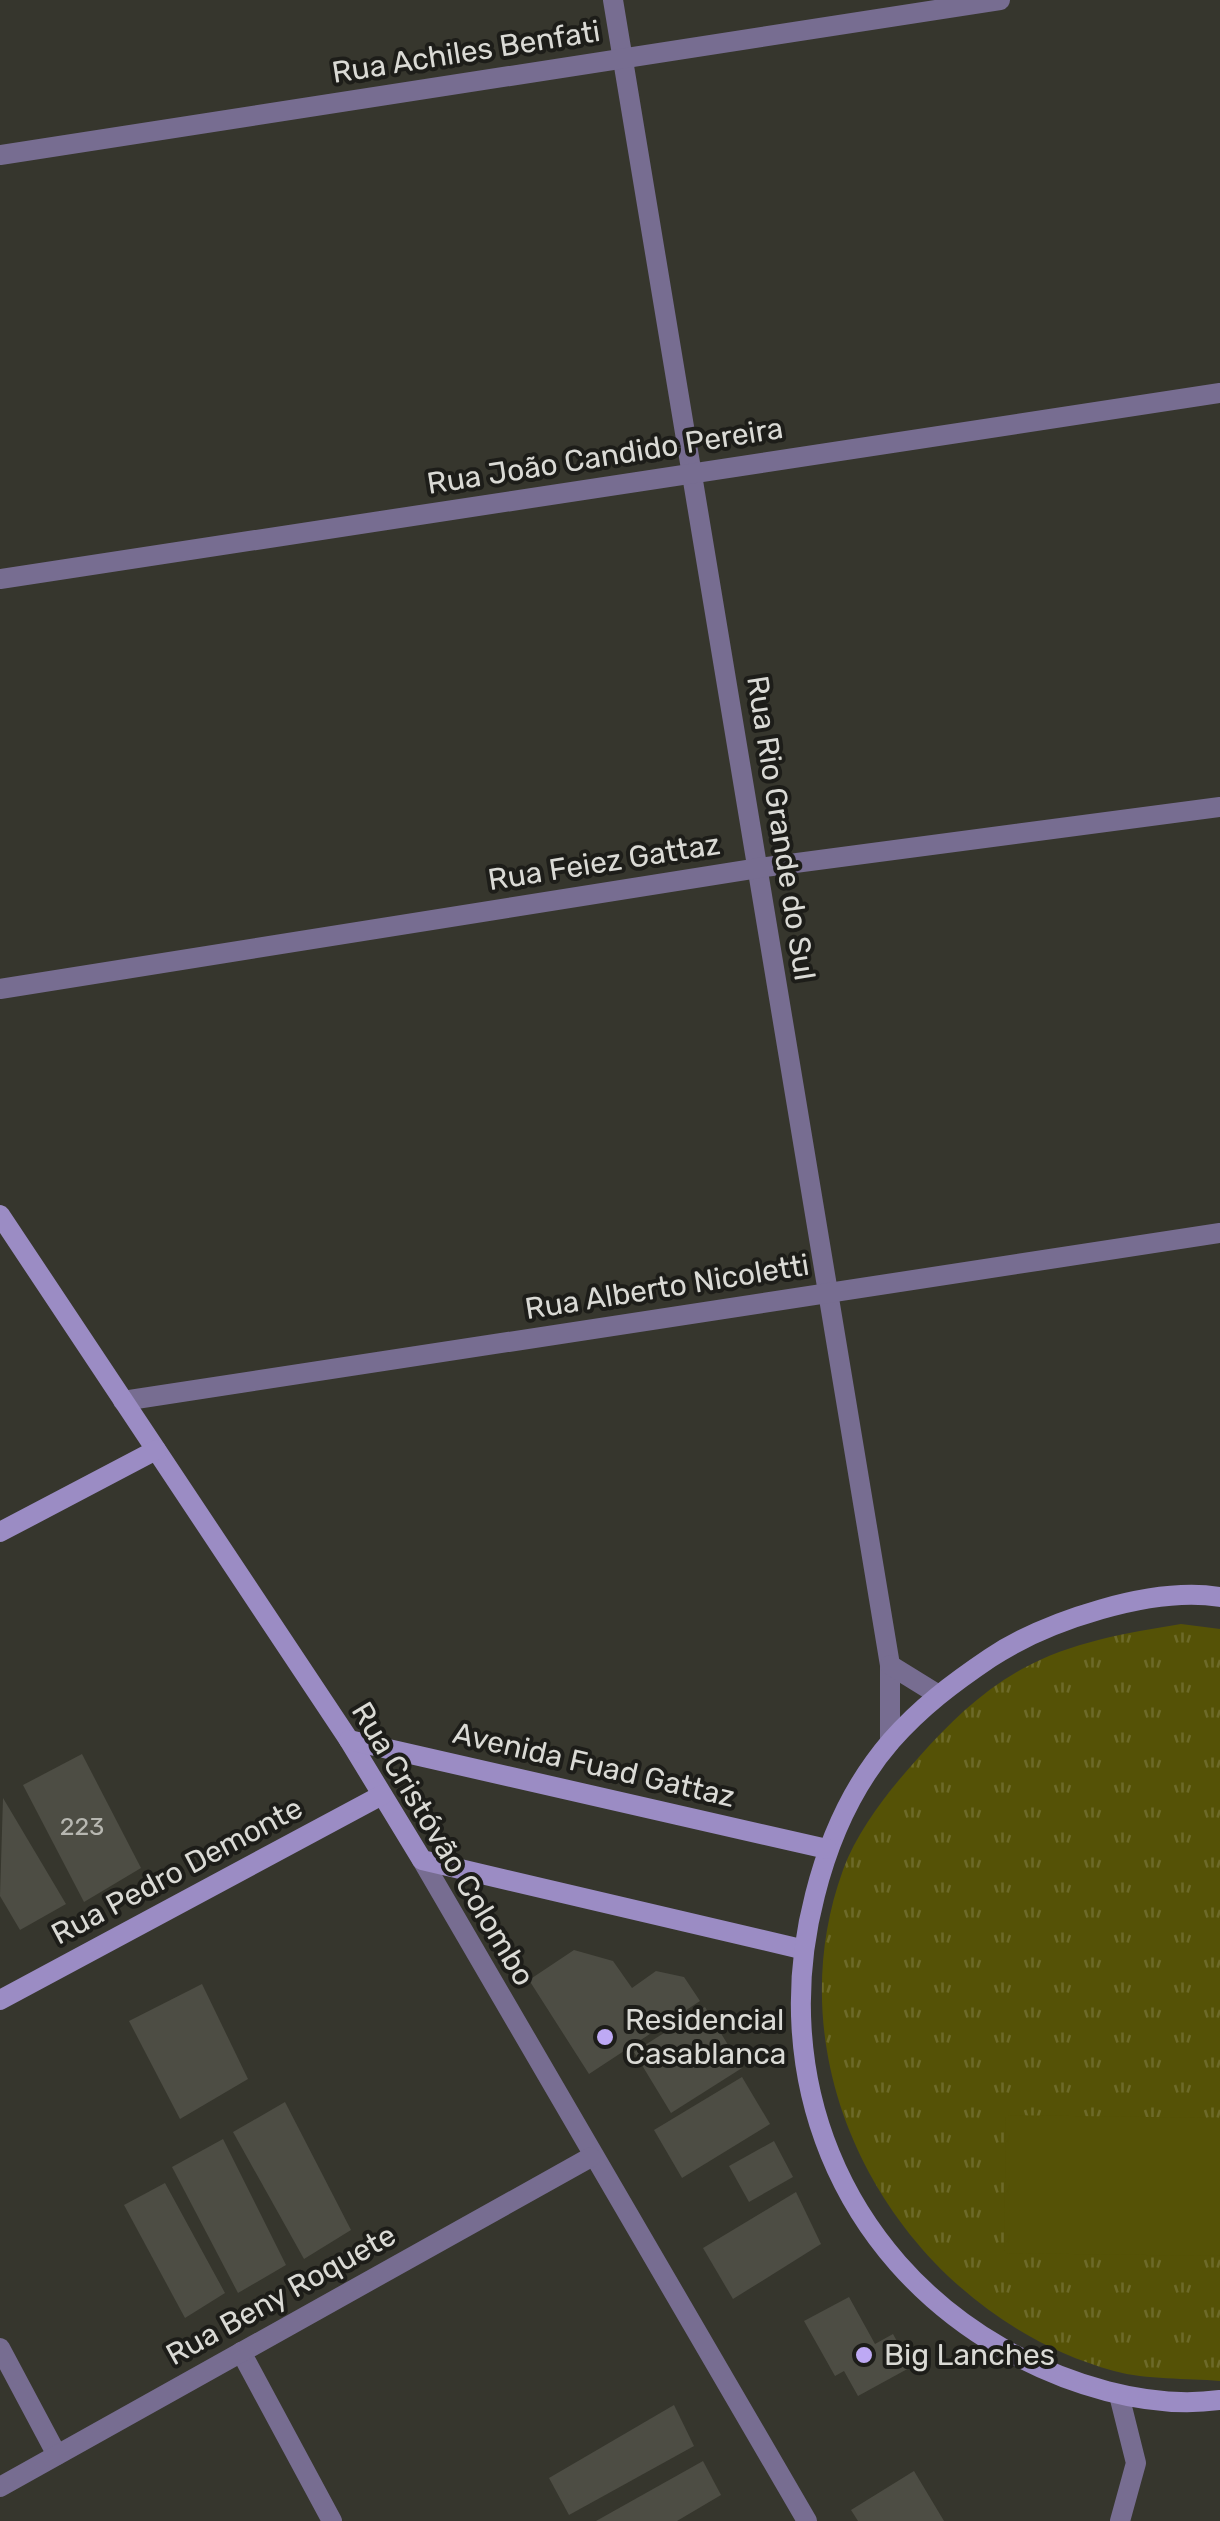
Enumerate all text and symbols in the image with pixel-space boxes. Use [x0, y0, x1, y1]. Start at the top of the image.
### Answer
street label: Rua Achiles Benfati [329, 13, 603, 91]
street label: Rua João Candido Pereira [424, 410, 786, 502]
street label: Rua Rio Grande do Sul [739, 673, 823, 983]
street label: Rua Feiez Gattaz [485, 826, 723, 898]
street label: Rua Alberto Nicoletti [522, 1247, 812, 1327]
street label: Rua Cristóvão Colombo [344, 1696, 542, 1992]
street label: Avenida Fuad Gattaz [449, 1715, 739, 1815]
street label: Rua Pedro Demonte [45, 1790, 309, 1952]
house number: 223 [60, 1812, 104, 1841]
place label: Residencial Casablanca [625, 2002, 786, 2072]
marker: Residencial Casablanca [594, 2026, 616, 2048]
street label: Rua Beny Roquete [160, 2217, 402, 2373]
place label: Big Lanches [884, 2337, 1055, 2373]
marker: Big Lanches [853, 2344, 875, 2366]

